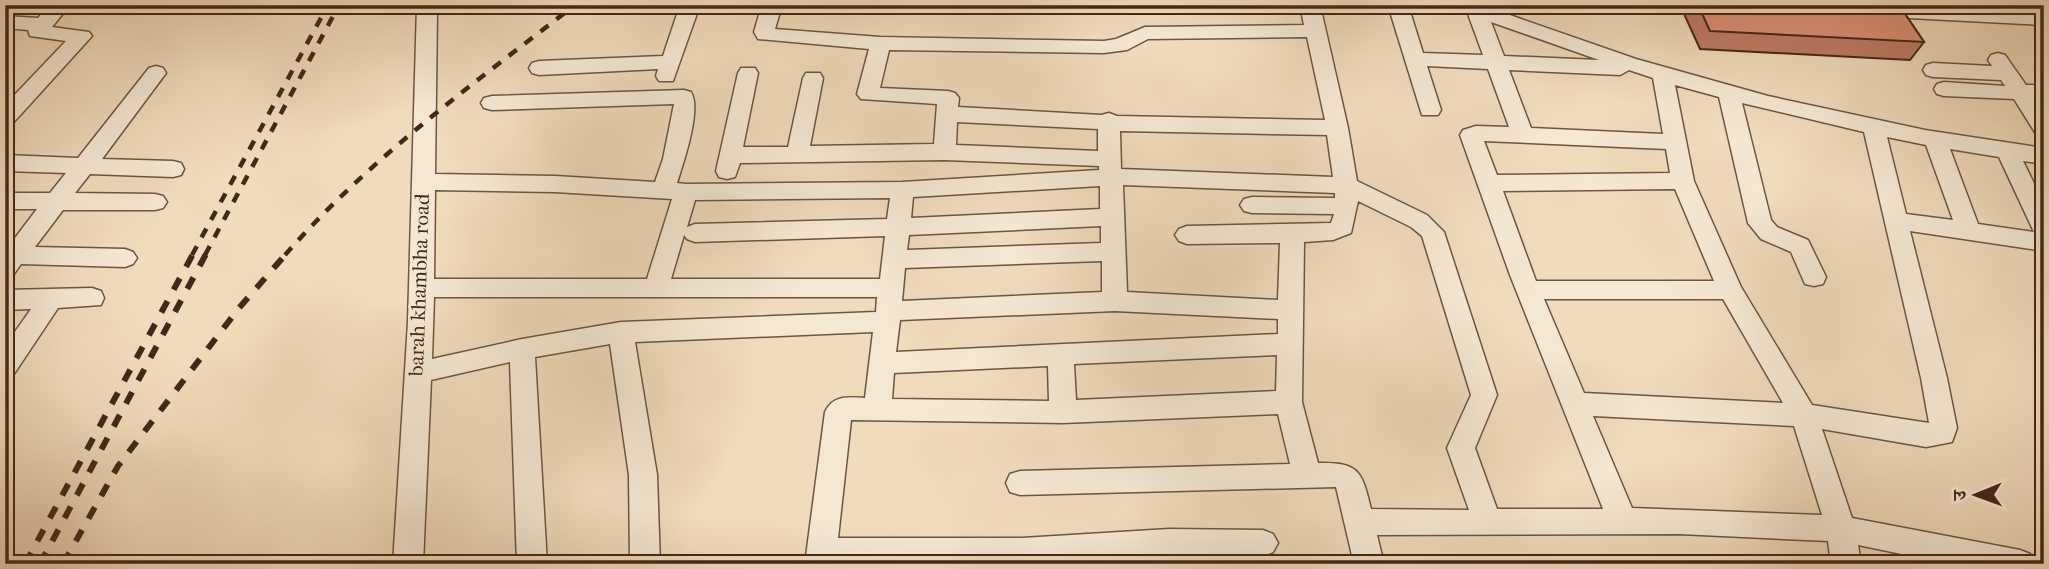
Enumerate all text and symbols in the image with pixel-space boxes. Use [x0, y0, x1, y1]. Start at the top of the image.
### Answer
street label: barah khambha road [404, 193, 434, 378]
north arrow [1940, 461, 2010, 530]
text: उ [1949, 489, 1971, 502]

